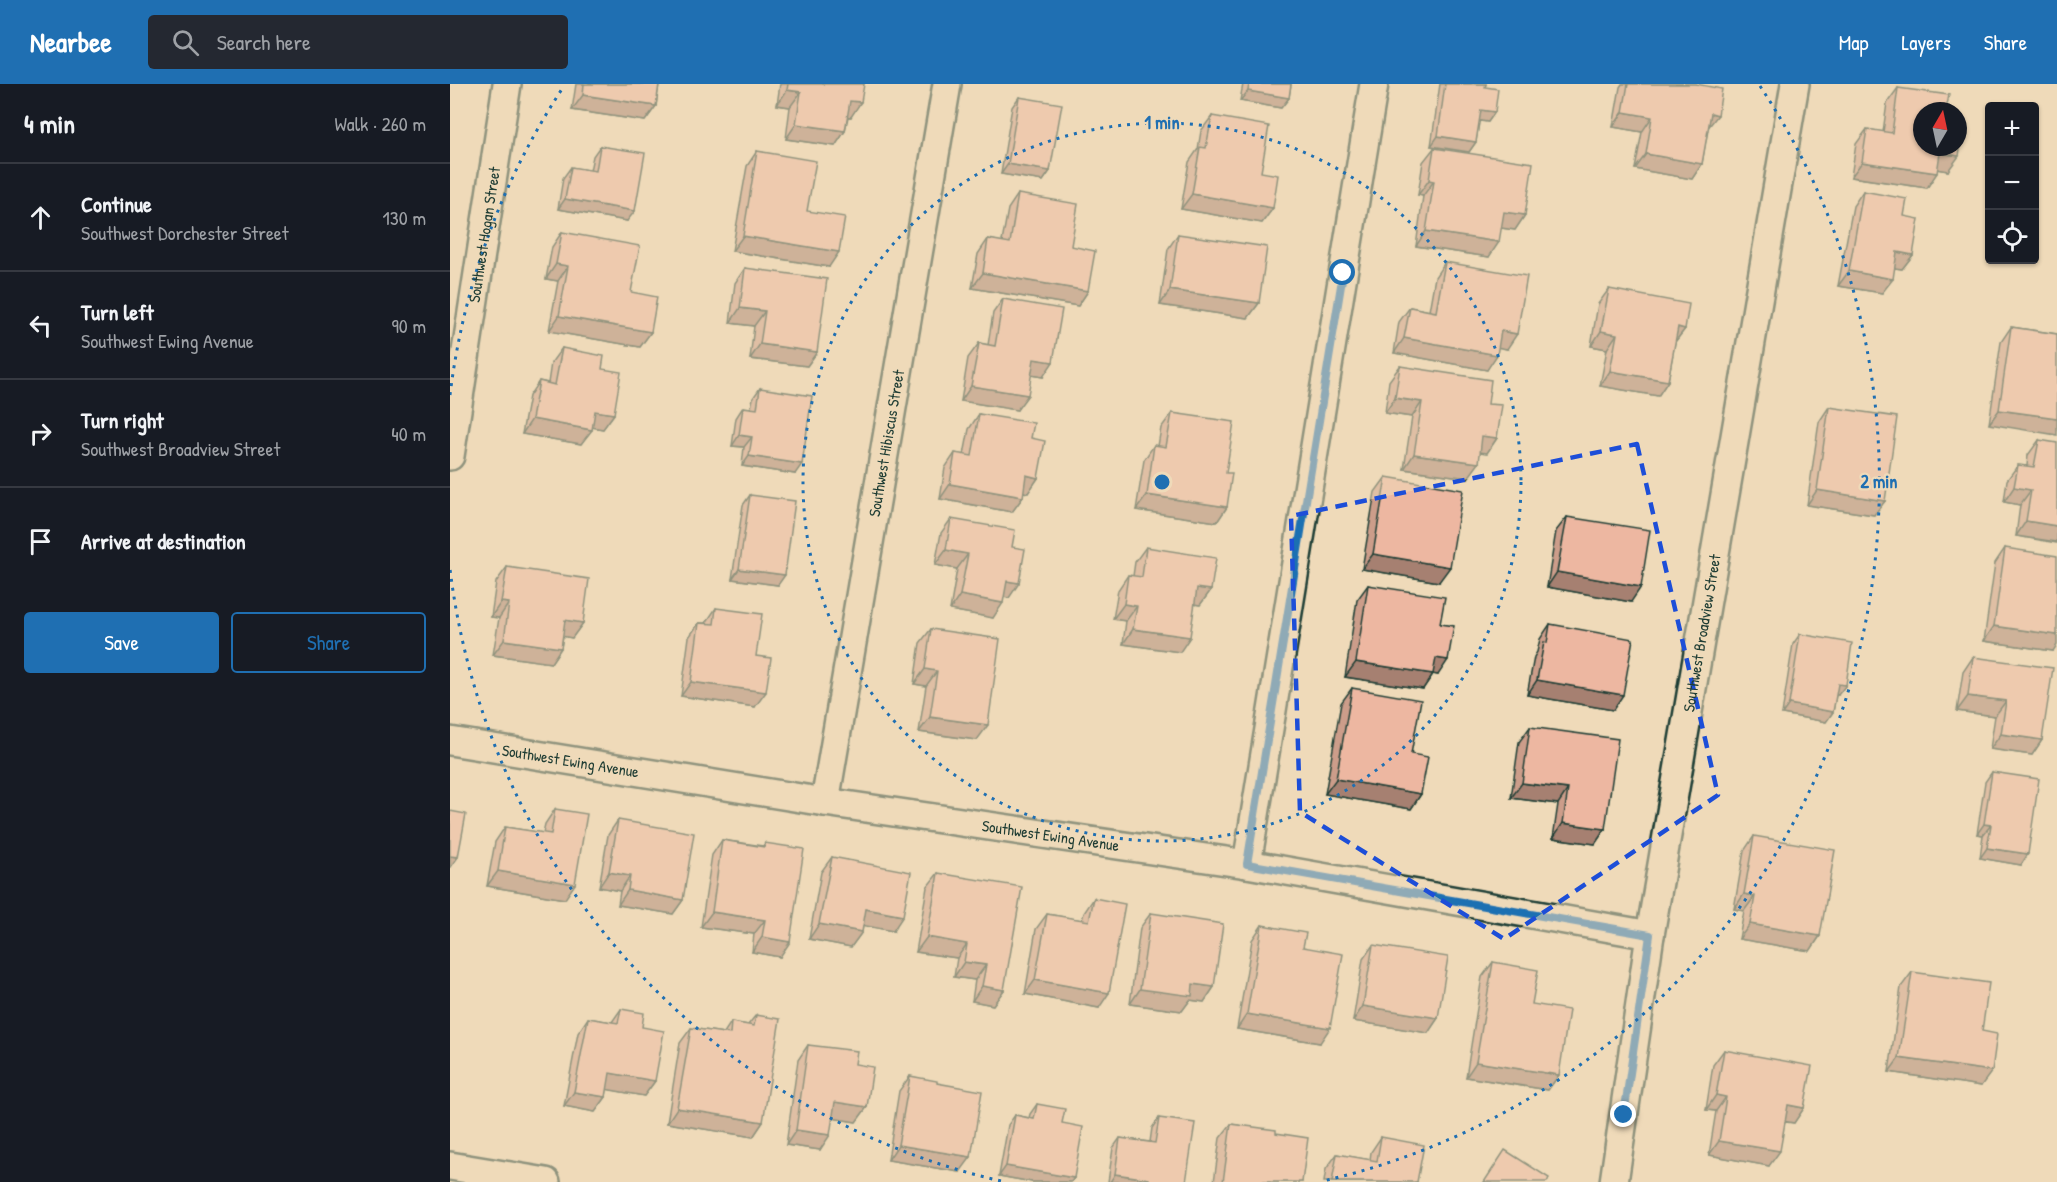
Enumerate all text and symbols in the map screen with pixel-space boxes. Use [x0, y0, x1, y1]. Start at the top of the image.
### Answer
search box [148, 15, 568, 69]
text: Nearbee [30, 23, 112, 61]
icon: search [169, 26, 202, 59]
text: Search here [217, 27, 311, 57]
text: Map [1839, 28, 1868, 57]
text: Layers [1901, 28, 1951, 57]
text: Share [1984, 28, 2027, 57]
north arrow [1913, 102, 1967, 156]
map controls [1985, 102, 2039, 264]
button: + [1985, 102, 2039, 156]
text: 4 min [24, 106, 75, 141]
text: Walk · 260 m [335, 110, 426, 137]
text: 1 min [1144, 110, 1180, 135]
button: − [1985, 156, 2039, 210]
street label: Southwest Hogan Street [463, 165, 505, 304]
text: Continue [81, 189, 152, 219]
icon: ahead [24, 201, 57, 234]
text: 130 m [383, 204, 426, 231]
button: locate [1985, 210, 2039, 264]
text: Southwest Dorchester Street [81, 219, 289, 246]
route start [1329, 259, 1355, 285]
text: Turn left [81, 297, 154, 327]
icon: left [24, 309, 57, 342]
text: 90 m [392, 312, 426, 339]
text: Southwest Ewing Avenue [81, 327, 254, 354]
street label: Southwest Hibiscus Street [863, 367, 909, 518]
text: Turn right [81, 405, 164, 435]
icon: right [24, 417, 57, 450]
text: 40 m [391, 420, 426, 447]
text: Southwest Broadview Street [81, 435, 280, 462]
text: 2 min [1861, 469, 1897, 494]
centre of rings [1152, 472, 1172, 492]
icon: arrive [24, 525, 57, 558]
text: Arrive at destination [81, 526, 246, 556]
street label: Southwest Broadview Street [1677, 552, 1726, 714]
button: Save [24, 612, 219, 673]
button: Share [231, 612, 426, 673]
street label: Southwest Ewing Avenue [500, 739, 641, 783]
street label: Southwest Ewing Avenue [981, 814, 1121, 856]
route end [1610, 1101, 1636, 1127]

